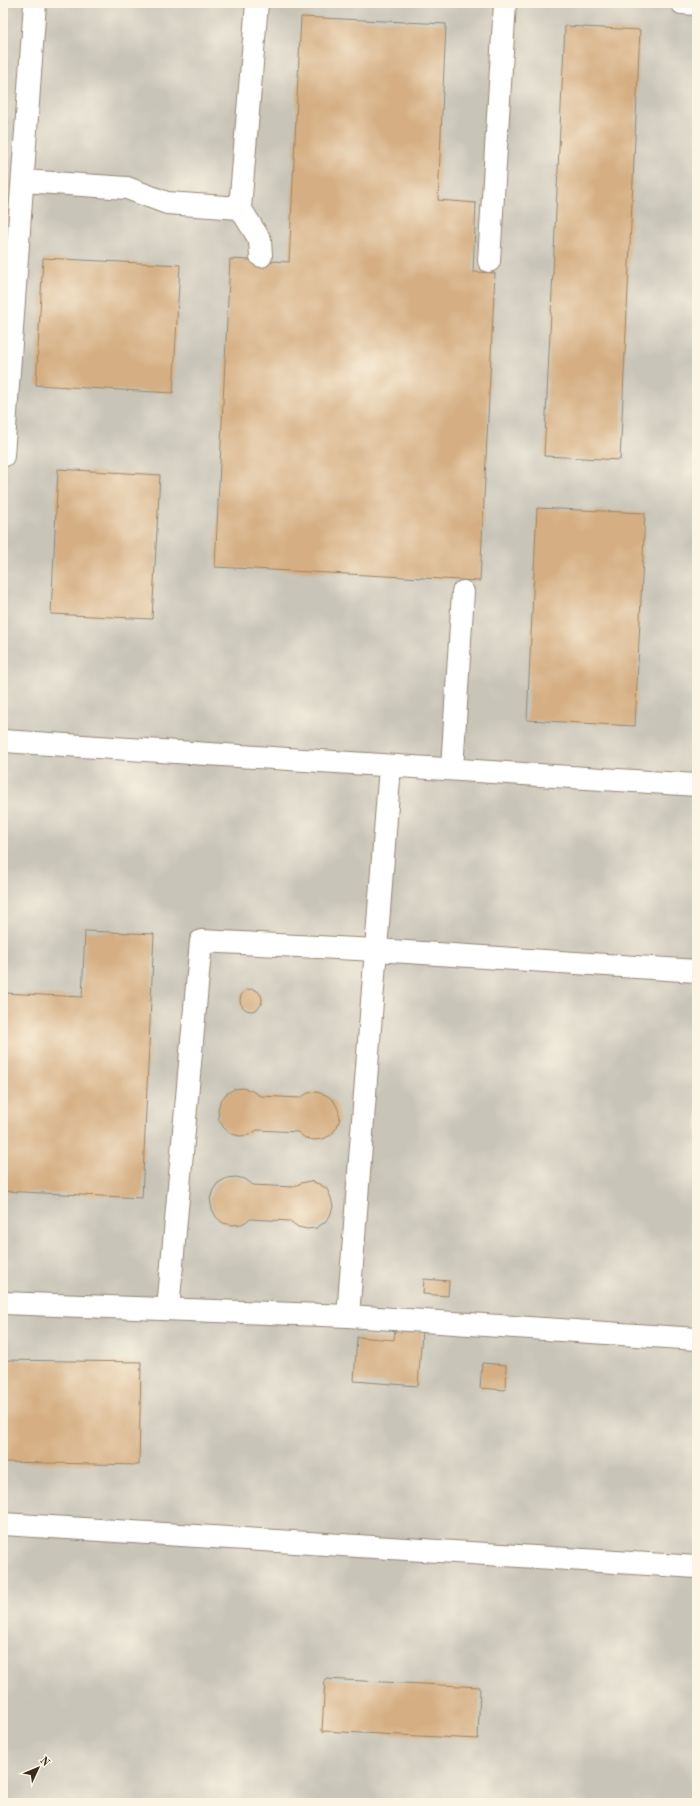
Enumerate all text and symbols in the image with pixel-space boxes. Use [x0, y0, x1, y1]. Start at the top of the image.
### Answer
north arrow [18, 1748, 58, 1788]
text: N [37, 1755, 51, 1769]

